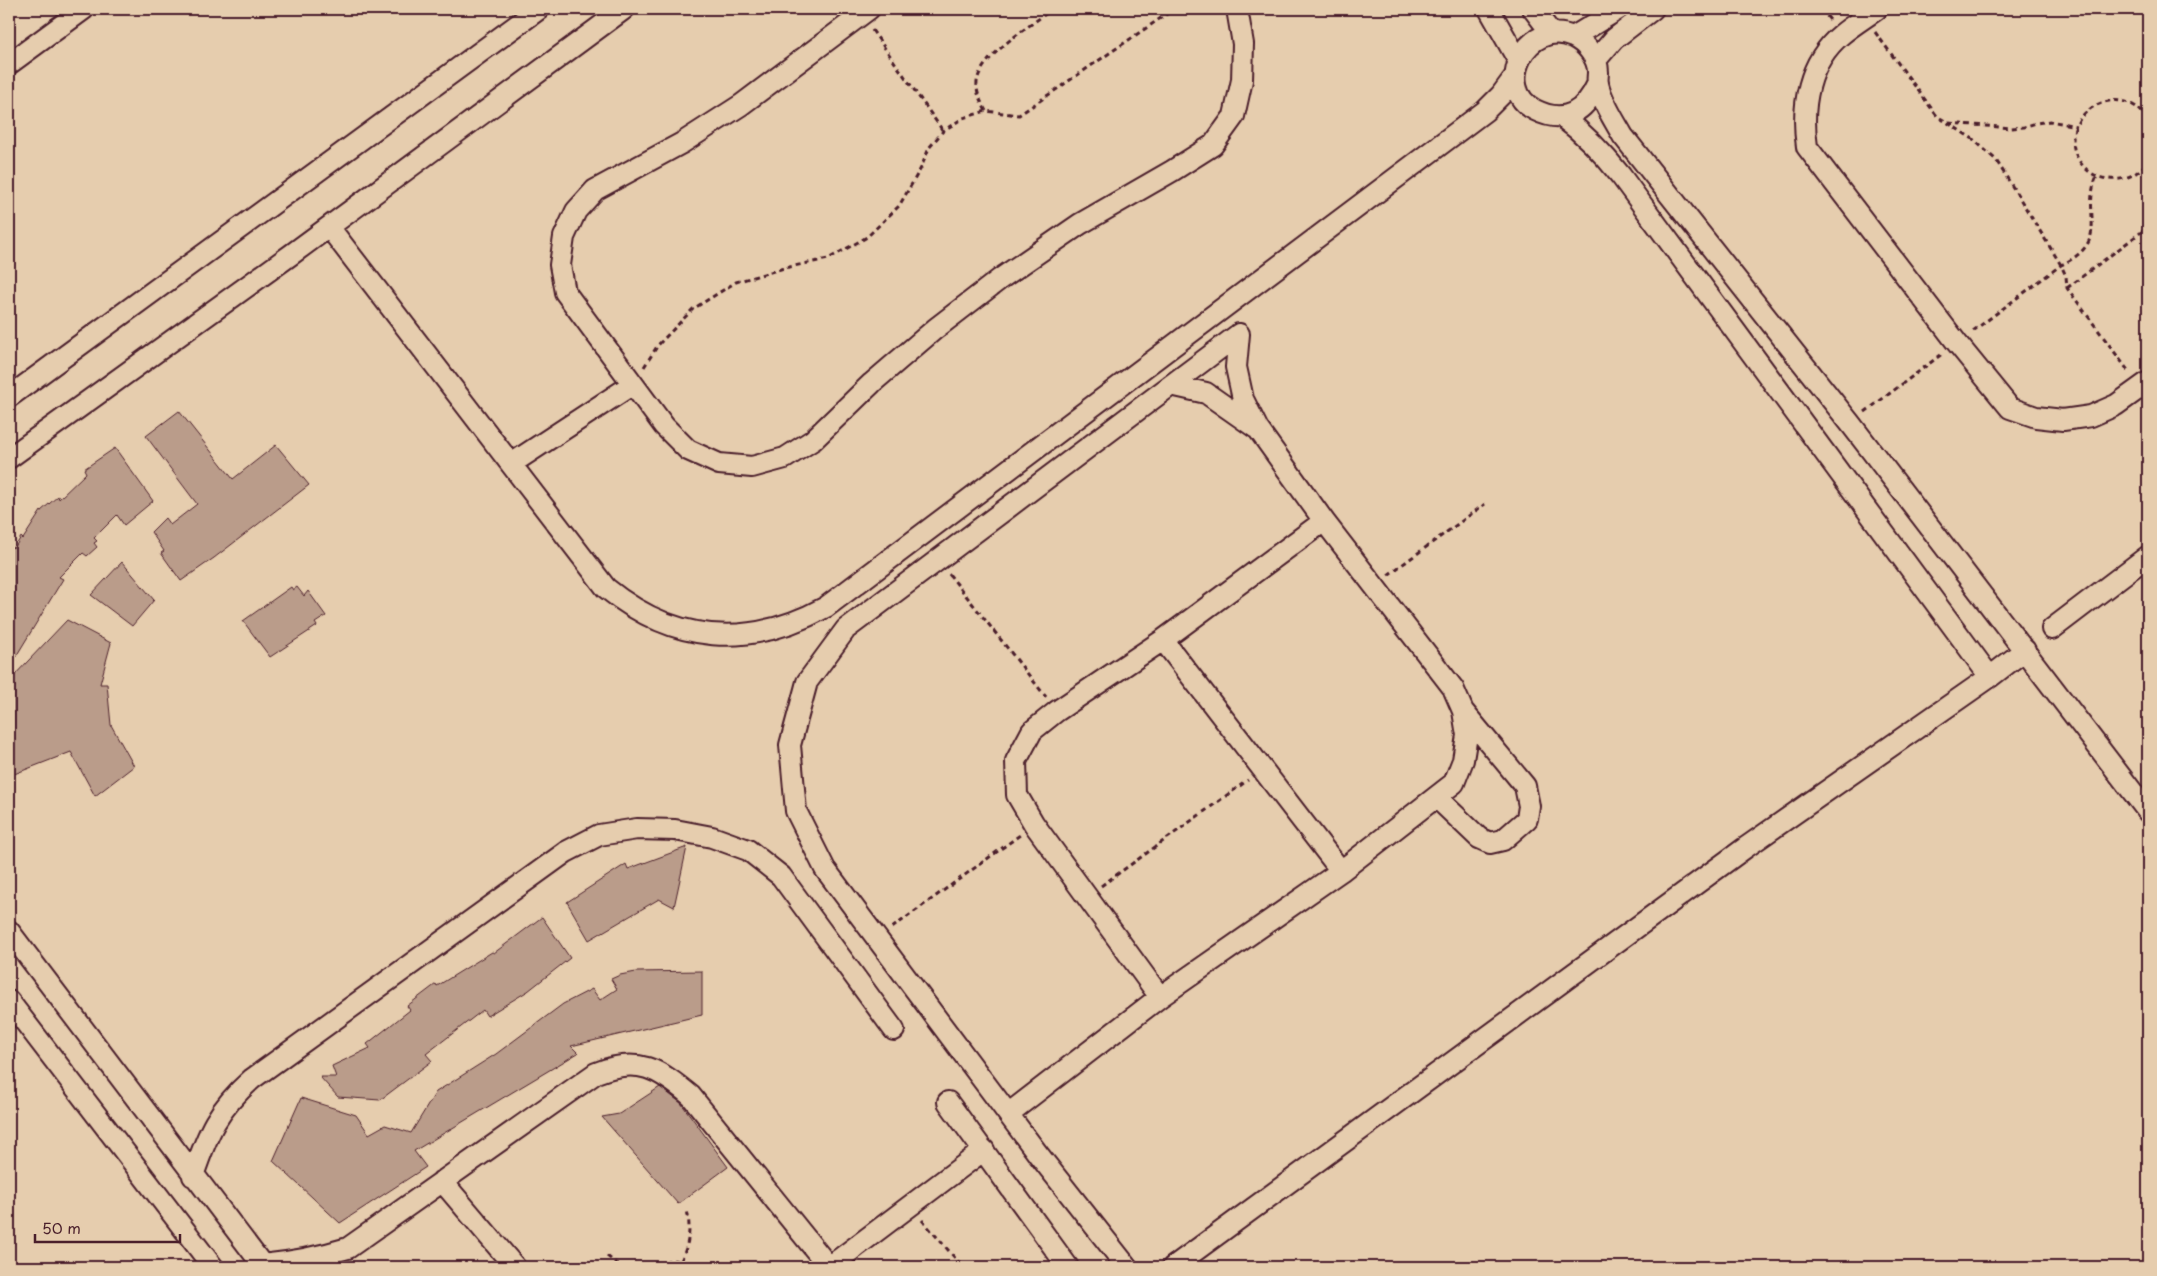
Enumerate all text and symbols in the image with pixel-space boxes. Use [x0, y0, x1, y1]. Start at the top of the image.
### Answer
scale bar [35, 1211, 180, 1243]
text: 50 m [42, 1216, 81, 1239]

